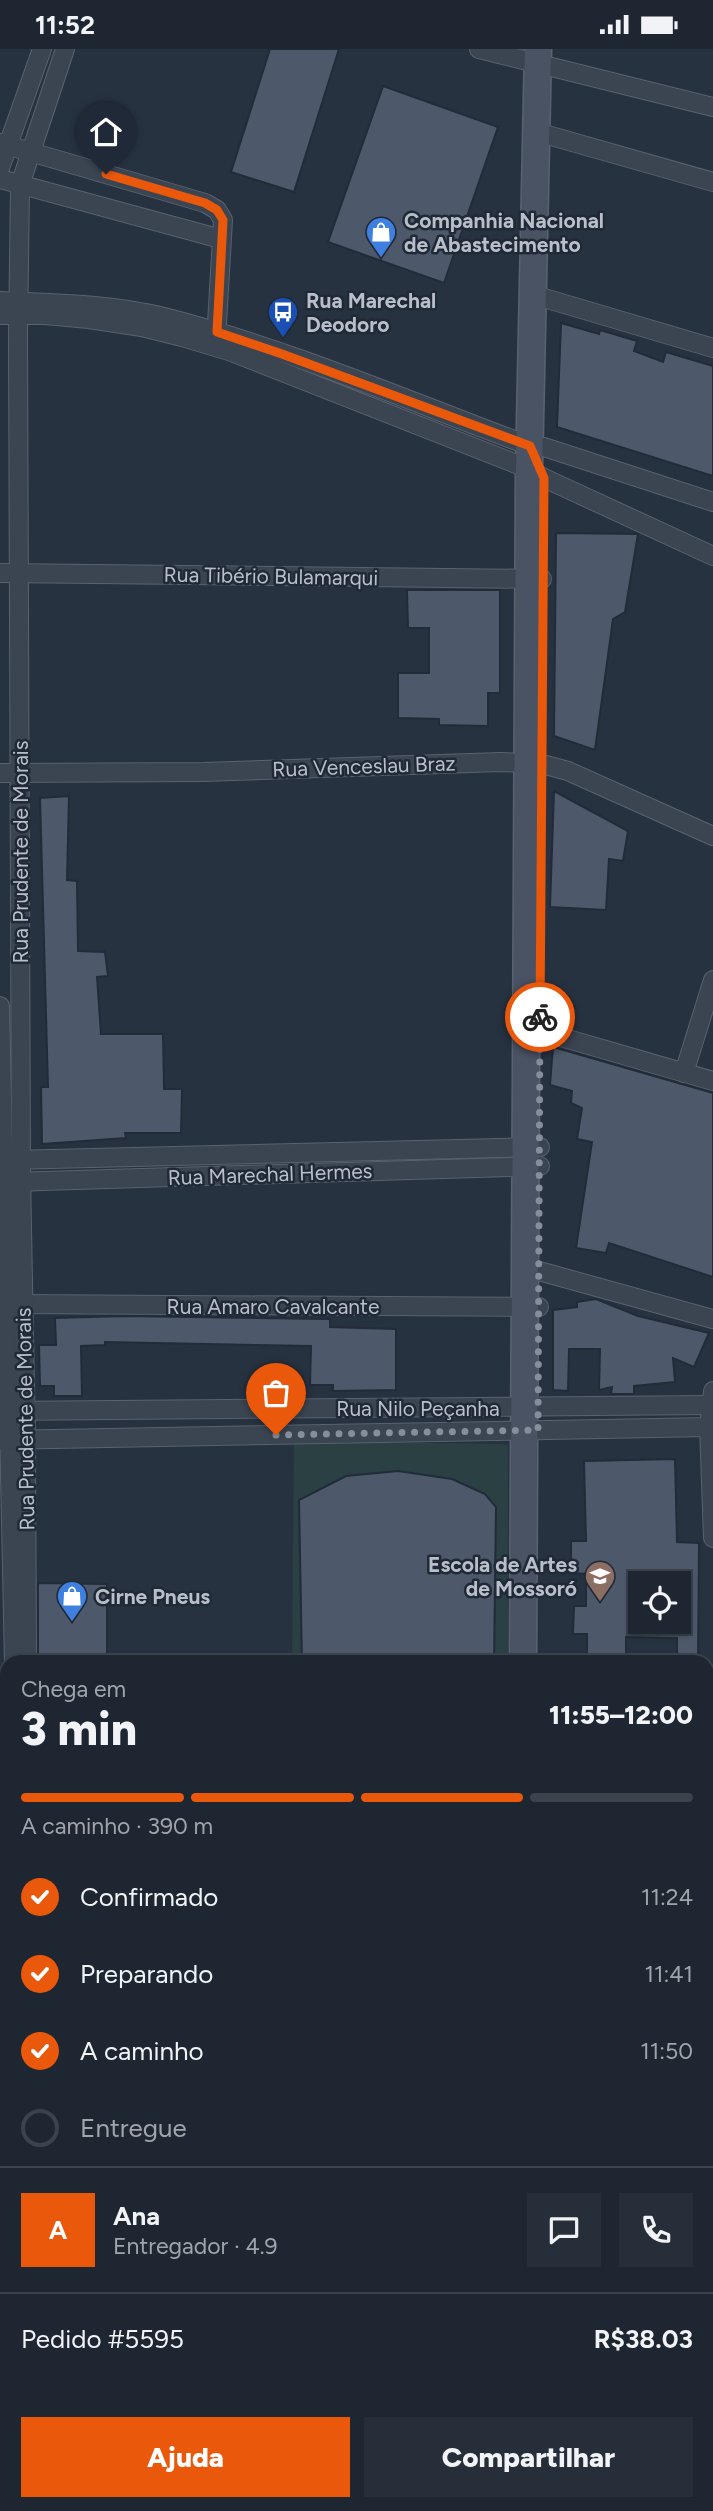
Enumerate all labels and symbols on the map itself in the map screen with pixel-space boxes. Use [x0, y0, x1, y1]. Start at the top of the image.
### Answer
pin [76, 102, 136, 174]
place label: Companhia Nacional de Abastecimento [404, 208, 604, 257]
shop icon: Companhia Nacional de Abastecimento [364, 215, 398, 259]
place label: Rua Marechal Deodoro [306, 288, 436, 337]
bus stop icon: Rua Marechal Deodoro [266, 295, 300, 339]
street label: Rua Tibério Bulamarqui [163, 562, 379, 590]
street label: Rua Prudente de Morais [8, 740, 33, 964]
street label: Rua Venceslau Braz [272, 750, 456, 782]
courier [505, 982, 575, 1052]
street label: Rua Marechal Hermes [167, 1158, 373, 1190]
street label: Rua Amaro Cavalcante [167, 1294, 379, 1319]
street label: Rua Prudente de Morais [11, 1307, 39, 1531]
pin [246, 1363, 306, 1435]
street label: Rua Nilo Peçanha [336, 1396, 500, 1421]
place label: Escola de Artes de Mossoró [428, 1552, 577, 1601]
school or university icon: Escola de Artes de Mossoró [583, 1559, 617, 1603]
shop icon: Cirne Pneus [55, 1579, 89, 1623]
place label: Cirne Pneus [95, 1584, 210, 1609]

